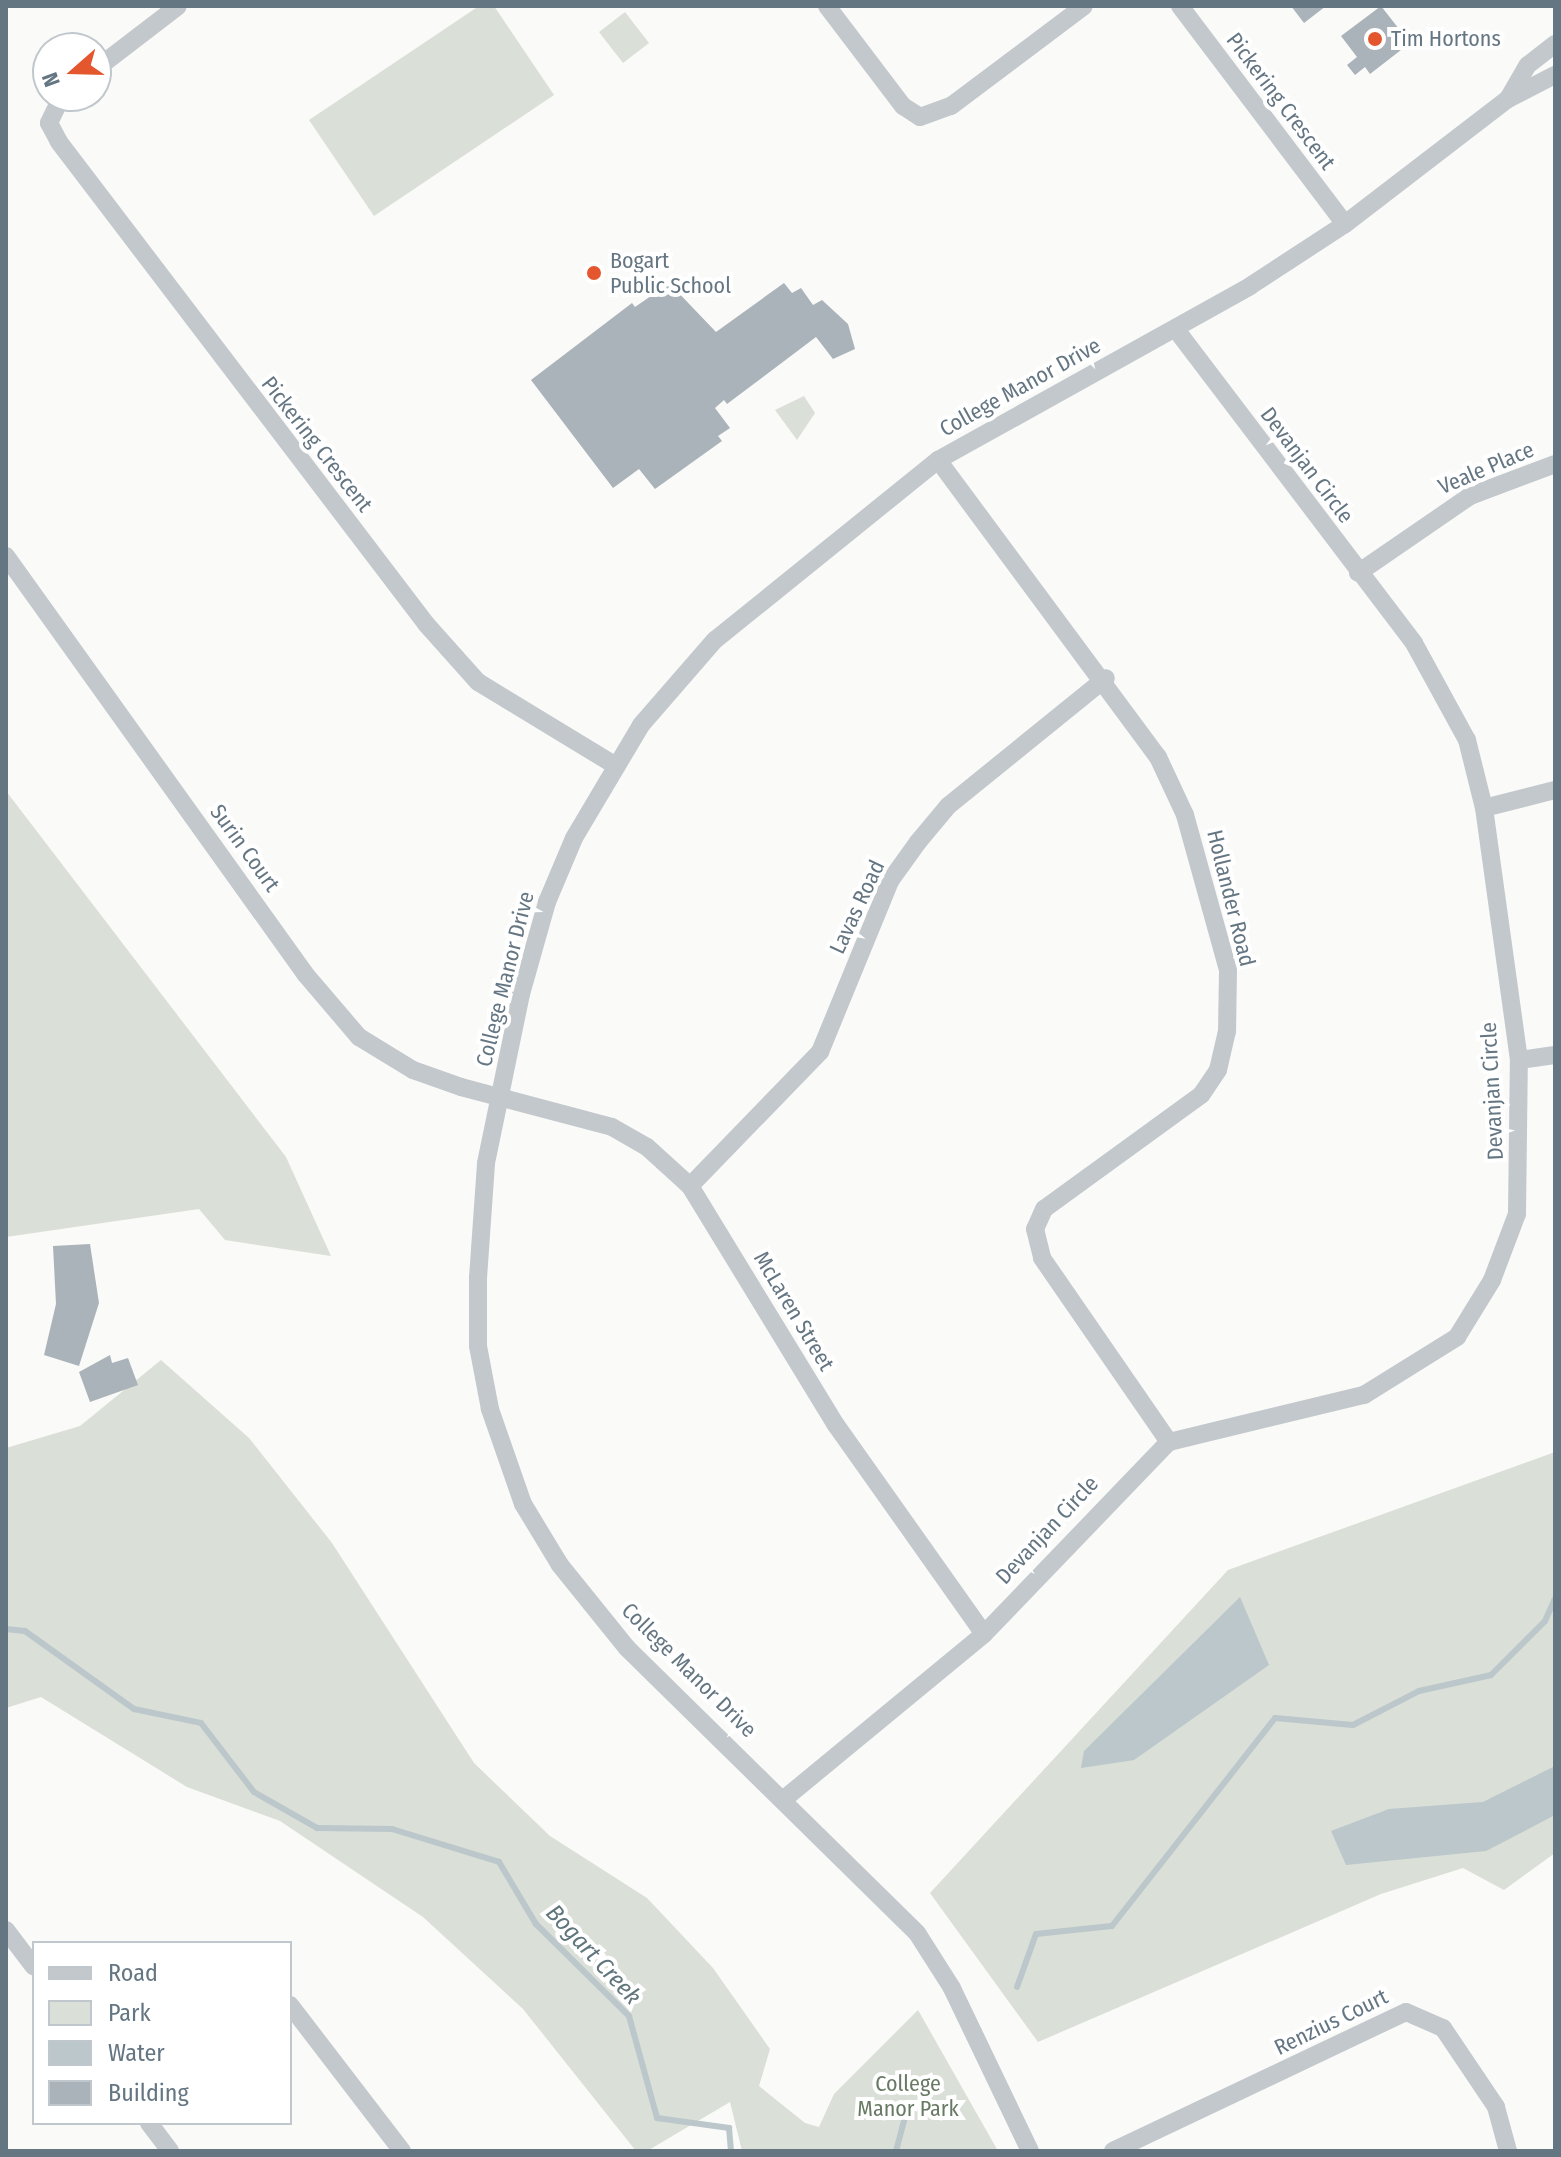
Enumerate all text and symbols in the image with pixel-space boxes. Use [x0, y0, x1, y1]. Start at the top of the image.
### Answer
place label: Tim Hortons [1391, 26, 1501, 52]
street label: Pickering Crescent [1221, 27, 1341, 175]
marker: Tim Hortons [1366, 30, 1384, 48]
north arrow [32, 32, 112, 112]
text: N [36, 69, 66, 91]
place label: Bogart Public School [610, 247, 731, 298]
marker: Bogart Public School [585, 264, 603, 282]
street label: College Manor Drive [935, 332, 1105, 442]
street label: Pickering Crescent [256, 371, 378, 517]
street label: Devanjan Circle [1255, 402, 1359, 528]
street label: Veale Place [1434, 436, 1538, 500]
street label: Surin Court [205, 799, 285, 897]
street label: Hollander Road [1201, 827, 1261, 969]
street label: Lavas Road [824, 856, 890, 958]
street label: College Manor Drive [470, 889, 540, 1069]
street label: Devanjan Circle [1475, 1021, 1509, 1161]
street label: McLaren Street [748, 1247, 840, 1375]
street label: Devanjan Circle [990, 1470, 1104, 1590]
street label: College Manor Drive [616, 1597, 762, 1743]
water label: Bogart Creek [539, 1899, 647, 2011]
legend [32, 1941, 292, 2125]
text: Road [108, 1959, 158, 1987]
street label: Renzius Court [1270, 1983, 1392, 2061]
text: Park [108, 1999, 151, 2027]
text: Water [108, 2039, 165, 2067]
park label: College Manor Park [857, 2070, 959, 2122]
text: Building [108, 2079, 189, 2107]

